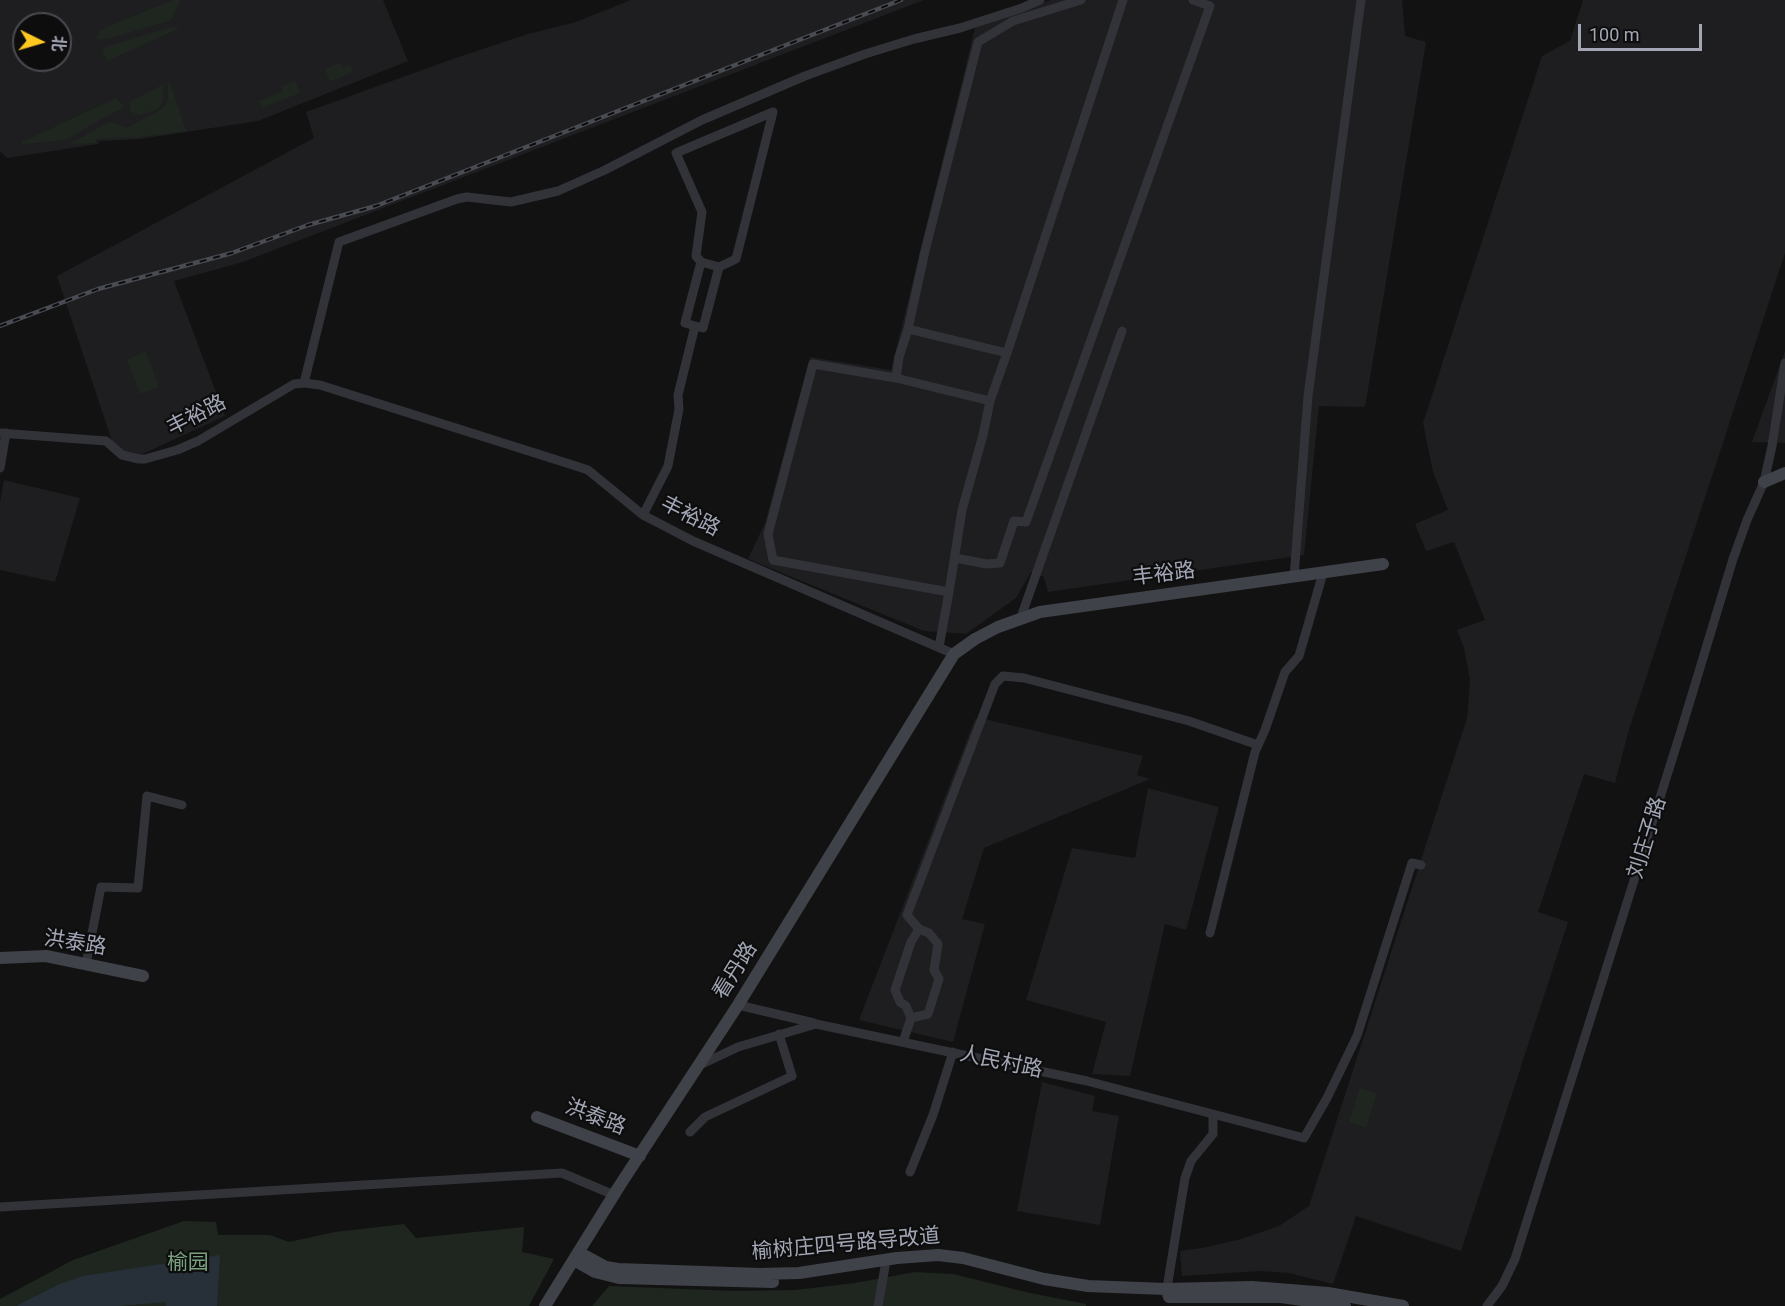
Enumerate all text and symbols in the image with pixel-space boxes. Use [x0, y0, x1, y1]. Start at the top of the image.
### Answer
north arrow [12, 12, 72, 72]
scale bar [1581, 12, 1706, 50]
text: 100 m [1589, 24, 1640, 45]
text: 北 [48, 35, 69, 52]
street label: 丰裕路 [163, 390, 231, 442]
street label: 丰裕路 [656, 491, 724, 543]
street label: 丰裕路 [1131, 559, 1197, 591]
street label: 刘庄子路 [1624, 794, 1672, 882]
street label: 洪泰路 [42, 927, 108, 961]
street label: 看丹路 [709, 938, 763, 1004]
street label: 人民村路 [957, 1042, 1045, 1084]
street label: 洪泰路 [561, 1095, 629, 1141]
street label: 榆树庄四号路导改道 [751, 1224, 941, 1266]
park label: 榆园 [167, 1251, 209, 1277]

